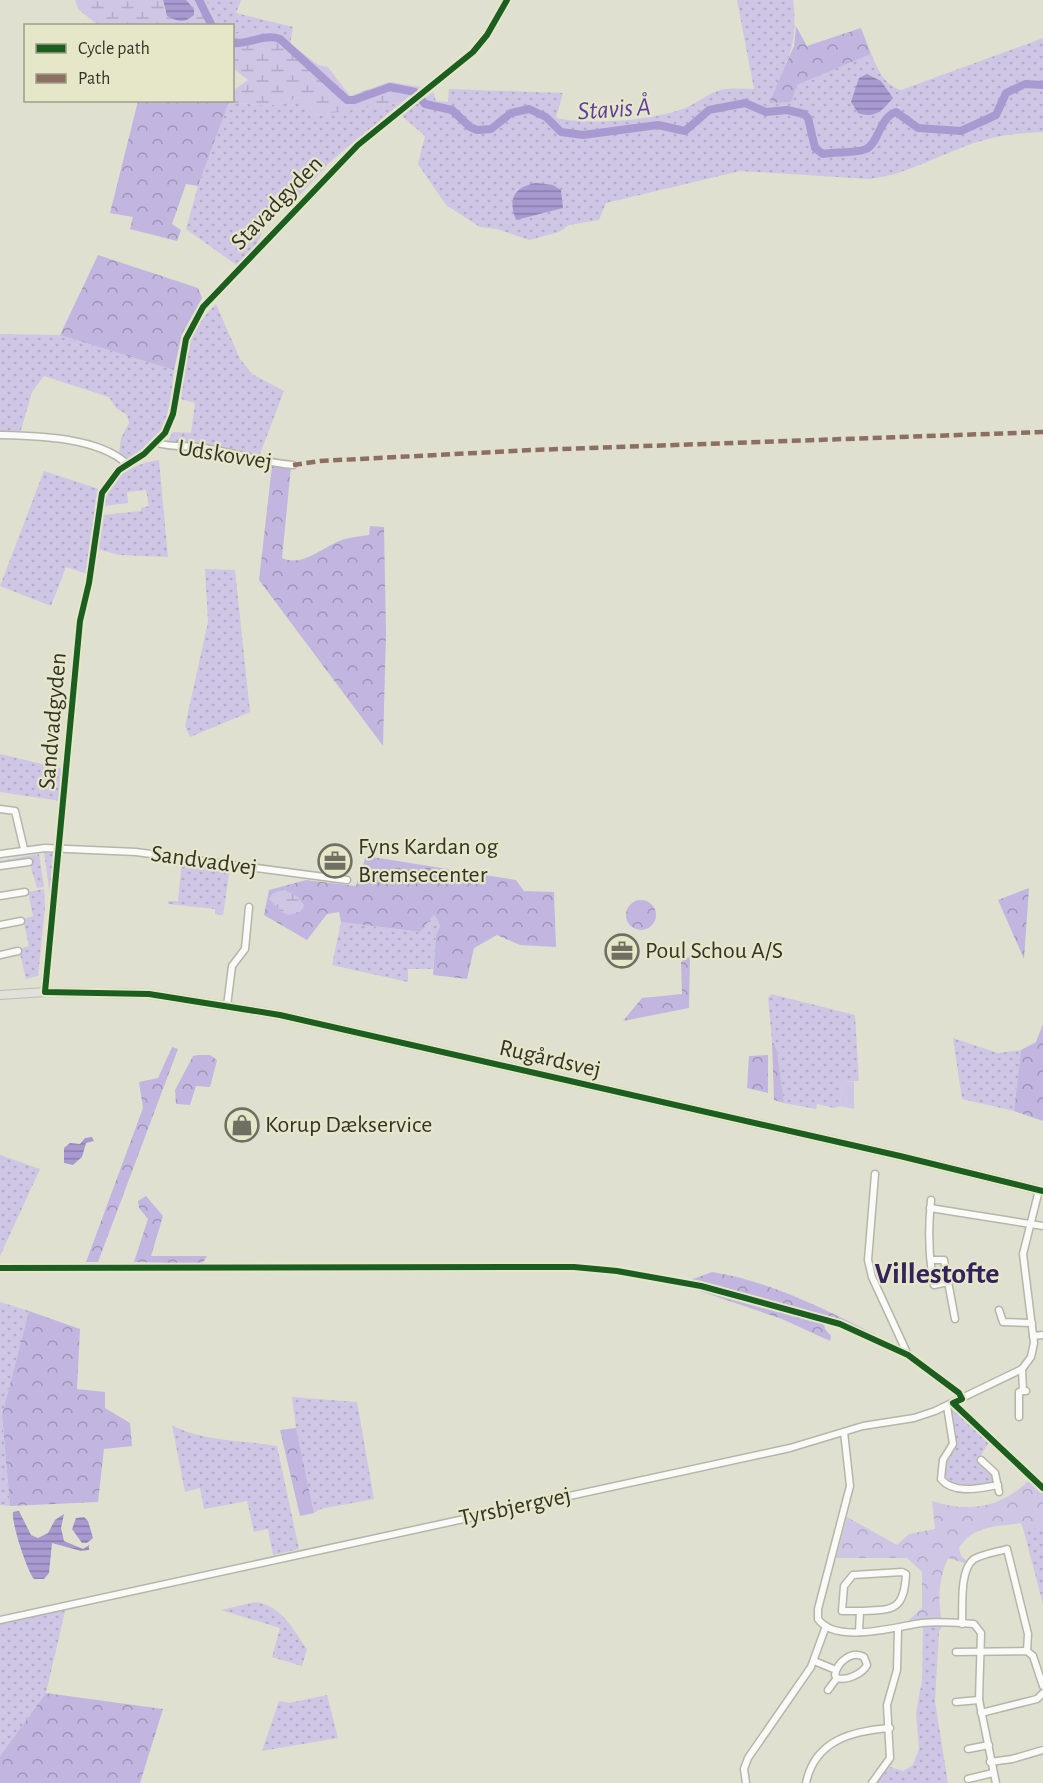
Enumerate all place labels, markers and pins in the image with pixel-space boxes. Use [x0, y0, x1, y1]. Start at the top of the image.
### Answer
place label: Fyns Kardan og Bremsecenter [358, 835, 498, 887]
office icon: Fyns Kardan og Bremsecenter [317, 843, 353, 879]
office icon: Poul Schou A/S [604, 933, 640, 969]
place label: Poul Schou A/S [645, 939, 783, 963]
shop icon: Korup Dækservice [224, 1107, 260, 1143]
place label: Korup Dækservice [265, 1113, 432, 1137]

